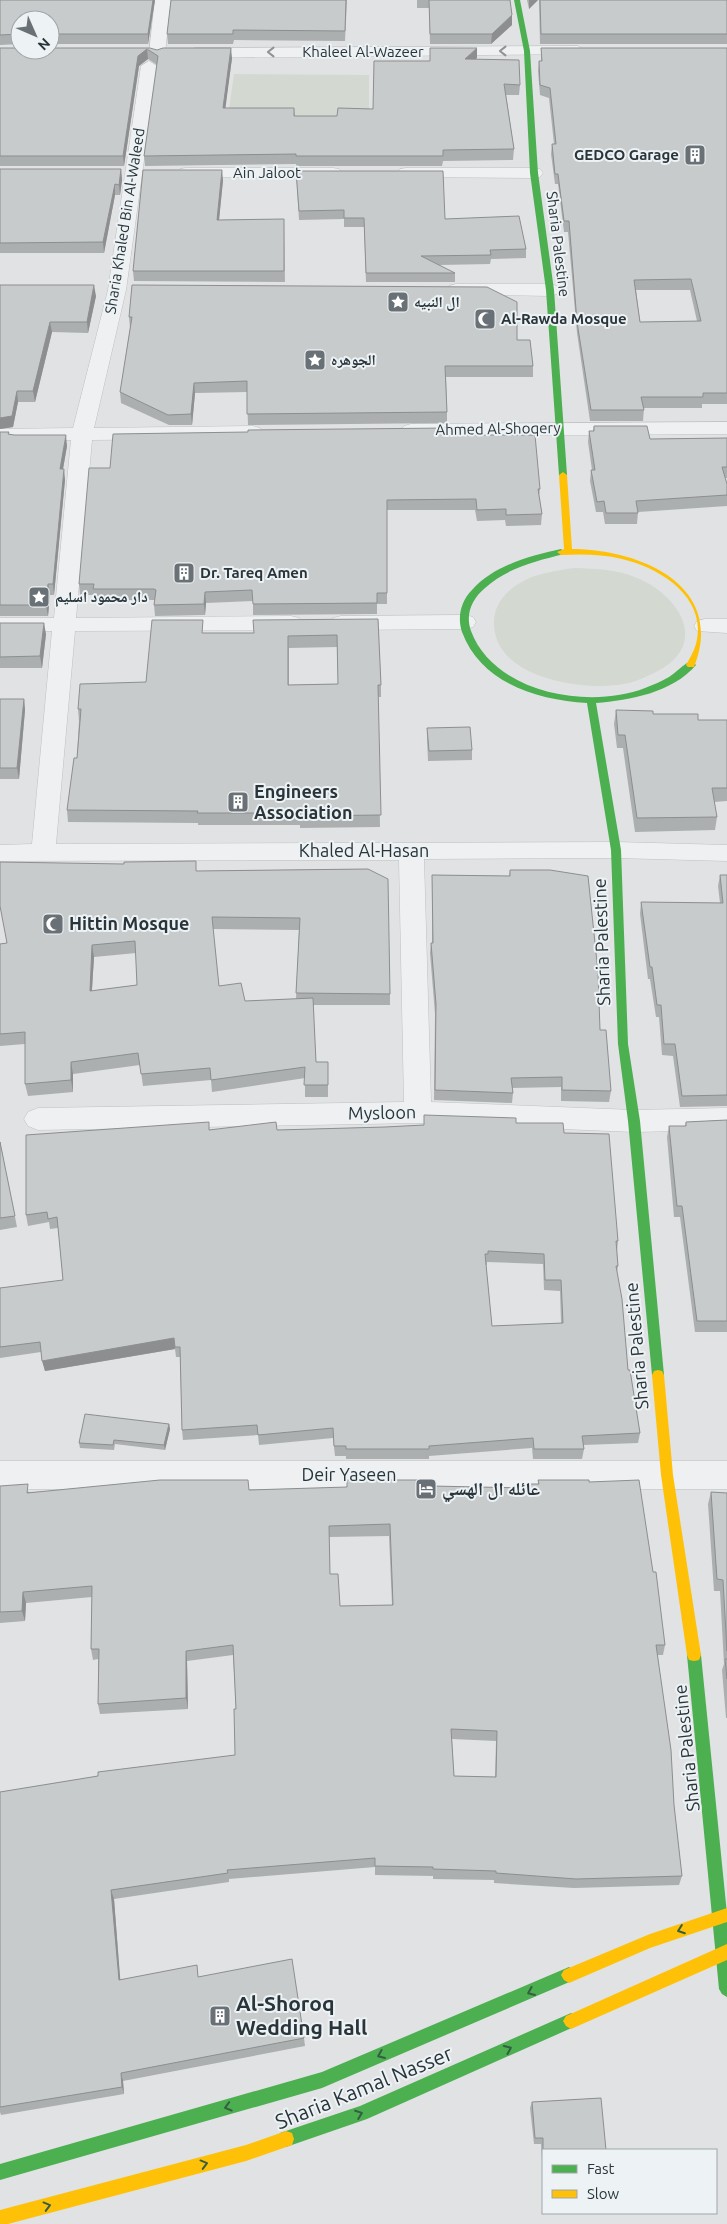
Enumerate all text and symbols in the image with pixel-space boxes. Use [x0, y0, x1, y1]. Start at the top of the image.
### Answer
north arrow [10, 10, 60, 60]
text: N [35, 35, 54, 54]
street label: Khaleel Al-Wazeer [302, 43, 424, 60]
one-way arrow [499, 46, 507, 56]
one-way arrow [267, 47, 274, 57]
street label: Sharia Khaled Bin Al-Waleed [101, 127, 148, 315]
building icon: GEDCO Garage [683, 143, 707, 167]
place label: GEDCO Garage [574, 146, 679, 163]
street label: Ain Jaloot [233, 164, 301, 181]
street label: Sharia Palestine [544, 190, 573, 298]
place icon: ال النبيه [386, 290, 410, 314]
place label: ال النبيه [414, 293, 460, 311]
mosque icon: Al-Rawda Mosque [473, 307, 497, 331]
place label: Al-Rawda Mosque [501, 310, 627, 327]
place icon: الجوهره [303, 348, 327, 372]
place label: الجوهره [331, 351, 376, 368]
street label: Ahmed Al-Shoqery [435, 419, 561, 438]
building icon: Dr. Tareq Amen [172, 561, 196, 585]
place label: Dr. Tareq Amen [200, 564, 308, 581]
place icon: دار محمود اسليم [27, 585, 51, 609]
place label: دار محمود اسليم [55, 588, 148, 607]
place label: Engineers Association [254, 781, 352, 822]
building icon: Engineers Association [226, 790, 250, 814]
street label: Khaled Al-Hasan [299, 840, 429, 860]
street label: Sharia Palestine [589, 878, 613, 1006]
mosque icon: Hittin Mosque [41, 912, 65, 936]
place label: Hittin Mosque [69, 913, 189, 933]
street label: Mysloon [348, 1101, 416, 1123]
street label: Sharia Palestine [620, 1282, 652, 1410]
street label: Deir Yaseen [302, 1464, 396, 1484]
hotel icon: عائله ال الهسي [414, 1477, 438, 1501]
place label: عائله ال الهسي [442, 1478, 540, 1503]
street label: Sharia Palestine [669, 1684, 703, 1813]
one-way arrow [677, 1924, 686, 1934]
one-way arrow [527, 1985, 536, 1996]
place label: Al-Shoroq Wedding Hall [236, 1991, 367, 2039]
building icon: Al-Shoroq Wedding Hall [208, 2004, 232, 2028]
street label: Sharia Kamal Nasser [272, 2041, 456, 2134]
one-way arrow [503, 2045, 512, 2056]
one-way arrow [377, 2049, 386, 2060]
one-way arrow [224, 2102, 232, 2112]
one-way arrow [354, 2109, 362, 2119]
legend [542, 2149, 717, 2214]
one-way arrow [200, 2160, 208, 2170]
text: Fast [587, 2160, 615, 2177]
text: Slow [587, 2185, 620, 2202]
one-way arrow [43, 2201, 52, 2212]

